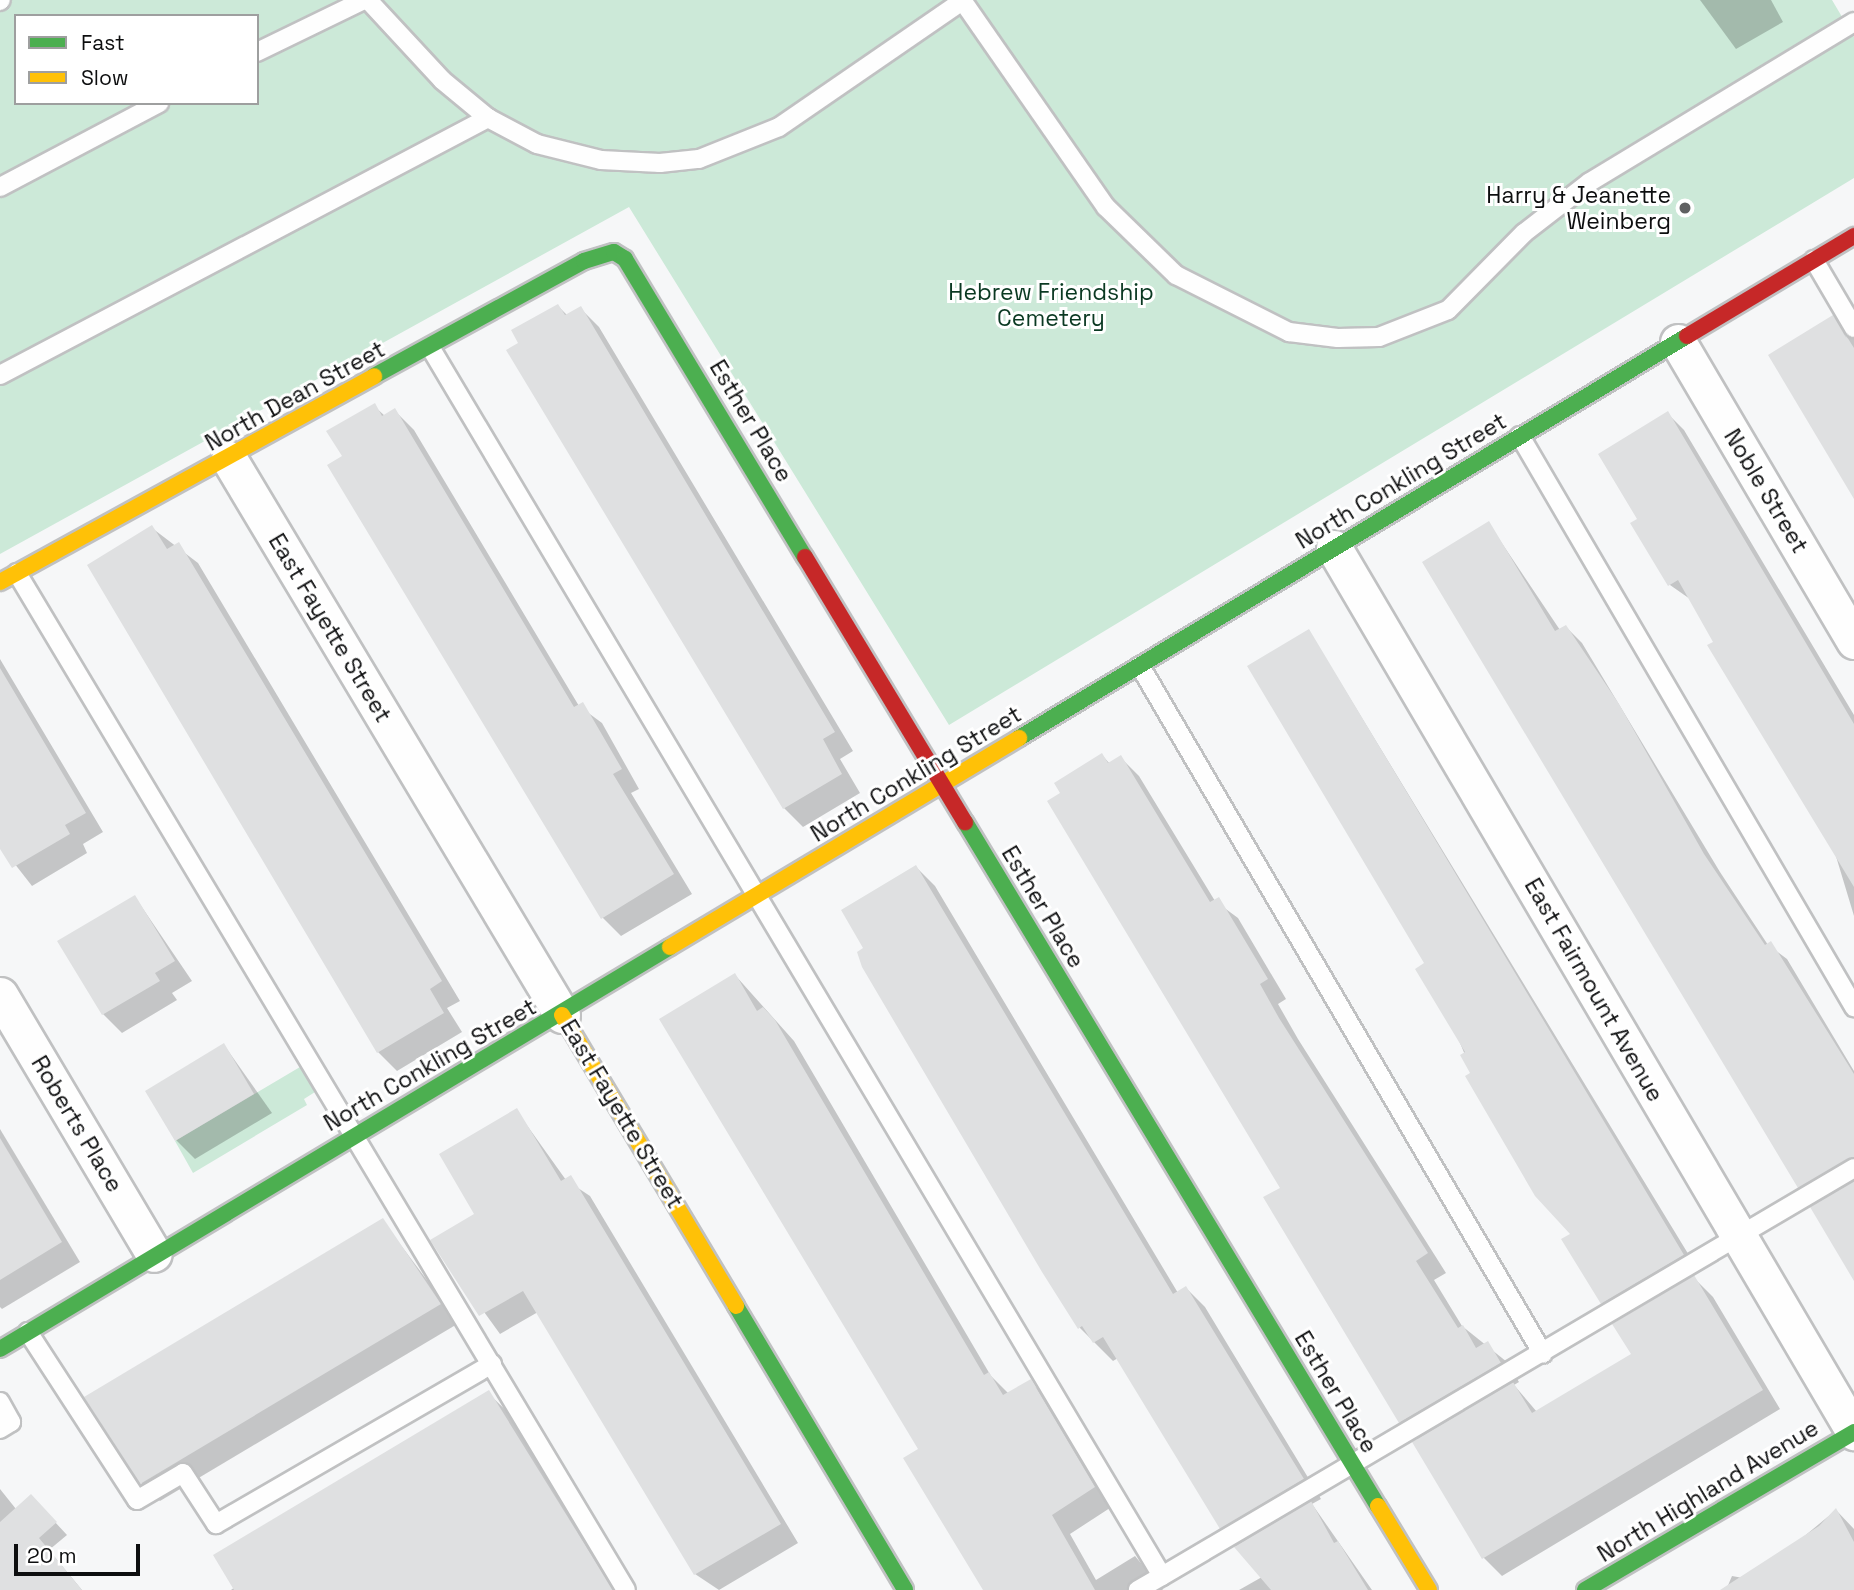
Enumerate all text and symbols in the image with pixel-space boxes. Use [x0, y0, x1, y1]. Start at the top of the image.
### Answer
legend [14, 14, 259, 105]
text: Fast [81, 29, 125, 56]
text: Slow [81, 64, 129, 91]
place label: Harry & Jeanette Weinberg [1486, 181, 1671, 235]
marker: Harry & Jeanette Weinberg [1677, 200, 1693, 216]
park label: Hebrew Friendship Cemetery [948, 278, 1154, 332]
street label: North Dean Street [200, 335, 390, 457]
street label: Esther Place [704, 355, 798, 487]
street label: North Conkling Street [1291, 407, 1511, 555]
street label: Noble Street [1718, 424, 1814, 558]
street label: East Fayette Street [263, 529, 397, 727]
street label: North Conkling Street [806, 700, 1026, 848]
street label: Esther Place [996, 841, 1090, 973]
street label: East Fairmount Avenue [1519, 873, 1669, 1107]
street label: North Conkling Street [319, 993, 541, 1137]
street label: East Fayette Street [555, 1015, 689, 1213]
street label: Roberts Place [25, 1051, 129, 1197]
street label: Esther Place [1289, 1326, 1383, 1458]
street label: North Highland Avenue [1592, 1414, 1824, 1568]
scale bar [18, 1530, 144, 1574]
text: 20 m [27, 1542, 77, 1569]

